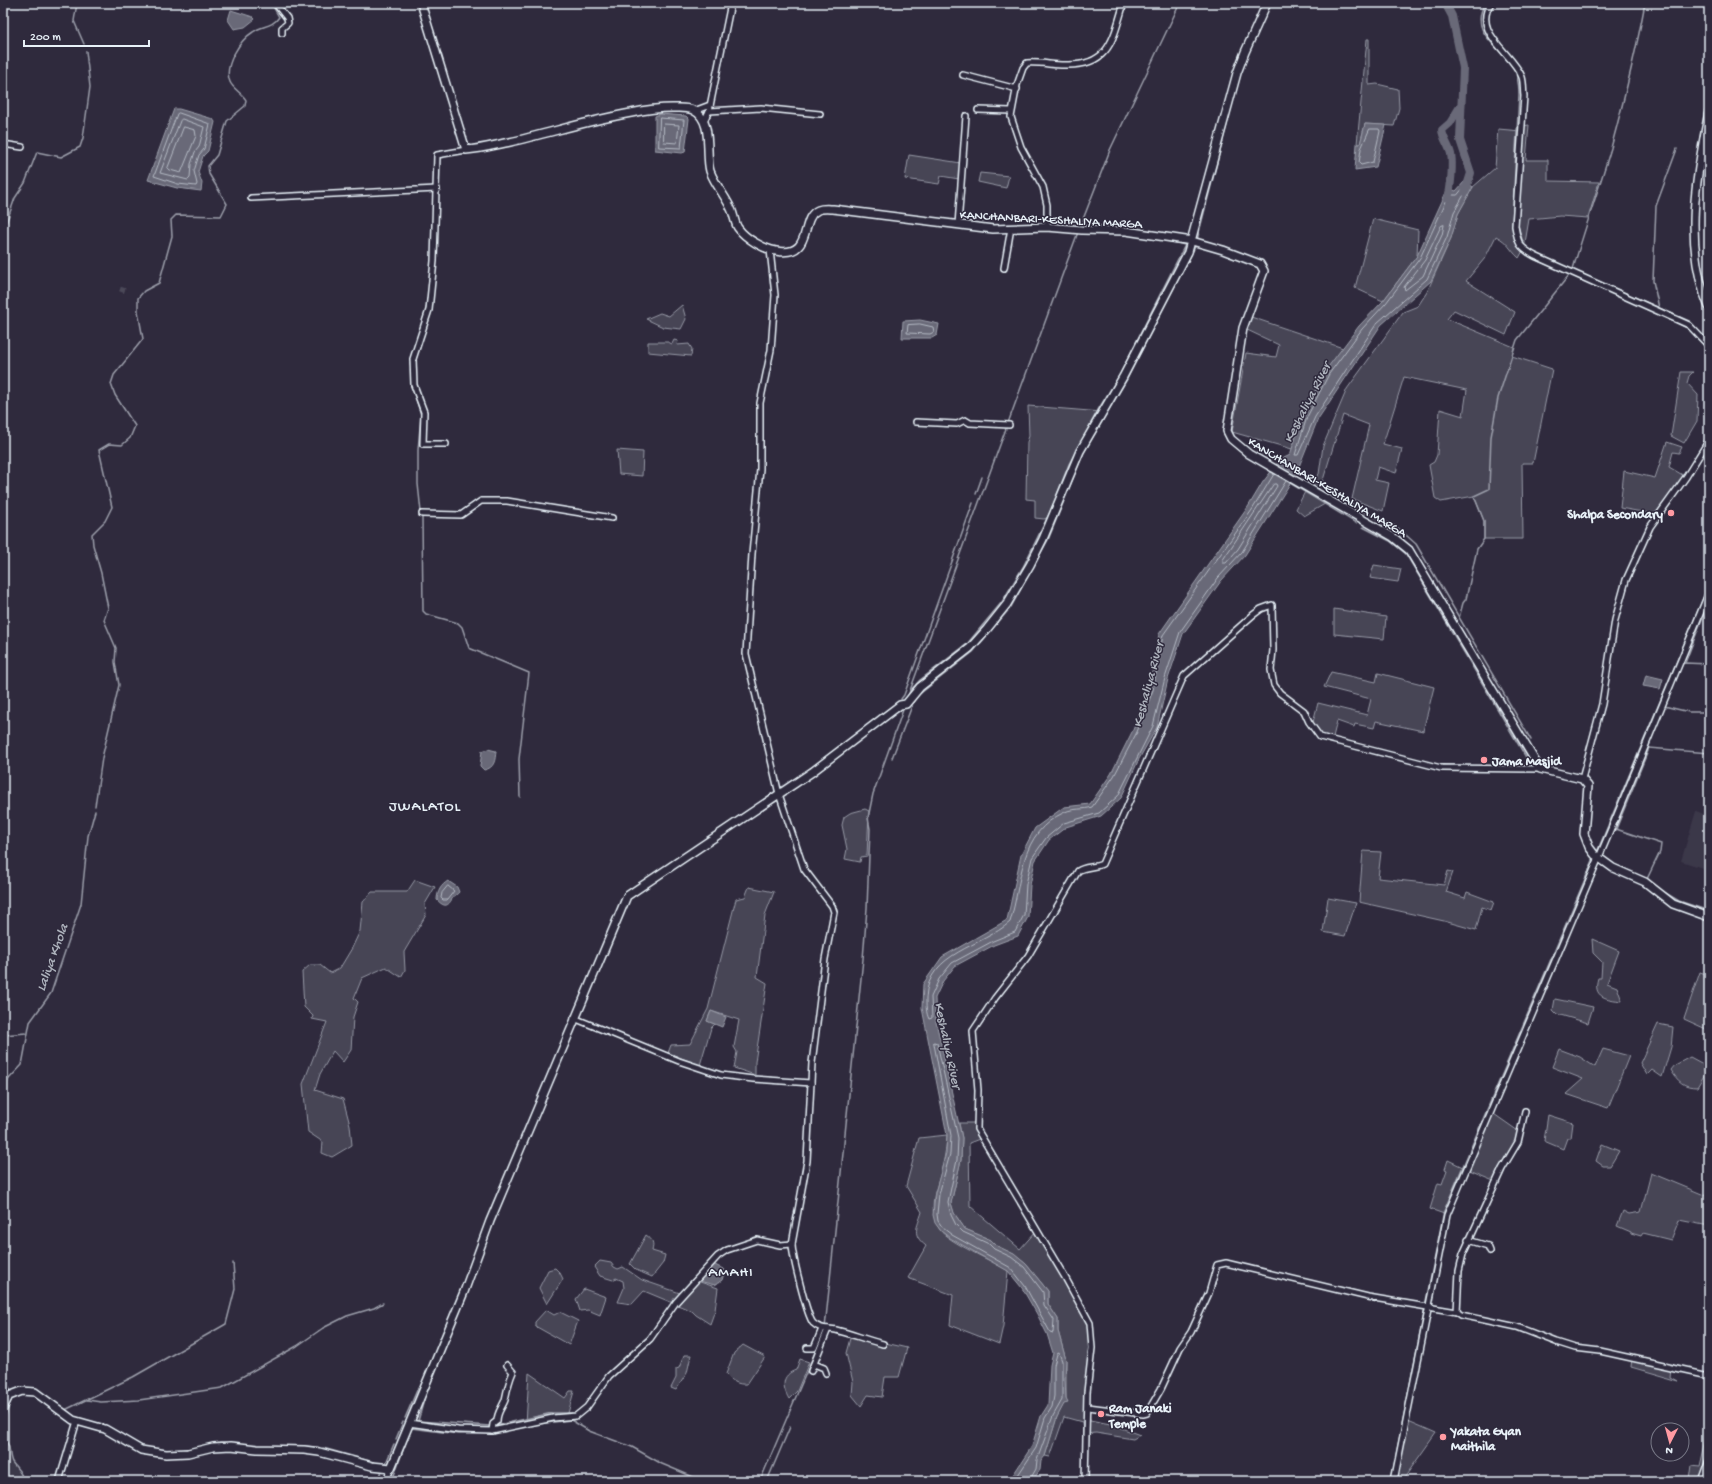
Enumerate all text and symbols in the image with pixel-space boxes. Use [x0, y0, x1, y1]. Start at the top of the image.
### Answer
scale bar [24, 22, 149, 48]
text: 200 m [30, 31, 61, 45]
street label: KANCHANBARI-KESHALIYA MARGA [959, 208, 1144, 233]
water label: Keshaliya River [1281, 357, 1337, 446]
street label: KANCHANBARI-KESHALIYA MARGA [1245, 435, 1410, 542]
place label: Shalpa Secondary [1567, 508, 1664, 524]
marker: Shalpa Secondary [1666, 508, 1676, 518]
water label: Keshaliya River [1130, 637, 1170, 729]
marker: Jama Masjid [1479, 755, 1489, 765]
place label: Jama Masjid [1491, 755, 1562, 770]
district label: JWALATOL [389, 798, 461, 816]
water label: Laliya Khola [33, 921, 74, 994]
water label: Keshaliya River [929, 1001, 965, 1093]
district label: AMAHI [708, 1264, 754, 1282]
place label: Ram Janaki Temple [1108, 1402, 1172, 1433]
marker: Ram Janaki Temple [1096, 1409, 1106, 1419]
north arrow [1650, 1422, 1690, 1462]
place label: Yakata Gyan Maithila [1449, 1425, 1522, 1455]
marker: Yakata Gyan Maithila [1438, 1432, 1448, 1442]
text: N [1665, 1444, 1673, 1456]

